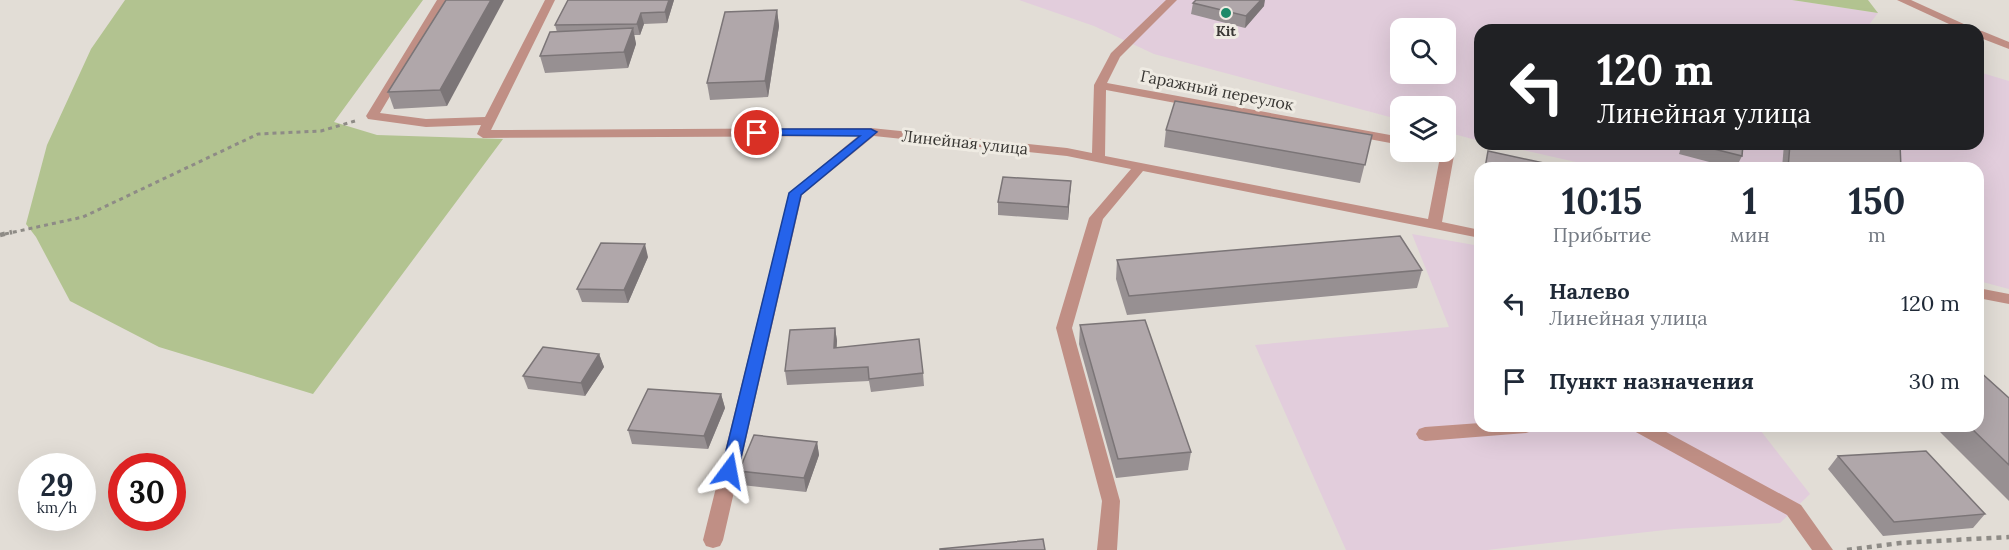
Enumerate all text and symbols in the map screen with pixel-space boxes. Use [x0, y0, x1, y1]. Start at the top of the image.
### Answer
marker: Kit [1219, 6, 1233, 20]
map controls [1390, 18, 1456, 162]
button: search [1390, 18, 1456, 84]
place label: Kit [1216, 22, 1236, 40]
text: 120 m [1597, 43, 1713, 97]
icon: left [1498, 48, 1576, 126]
street label: Гаражный переулок [1139, 65, 1296, 115]
button: layers [1390, 96, 1456, 162]
text: Линейная улица [1597, 96, 1811, 130]
pin [731, 107, 782, 158]
icon: arrive [740, 116, 773, 149]
street label: Линейная улица [901, 125, 1029, 159]
text: 10:15 [1562, 178, 1642, 224]
text: 1 [1743, 178, 1757, 224]
text: 150 [1848, 178, 1905, 224]
text: Прибытие [1553, 222, 1651, 247]
text: мин [1730, 222, 1770, 247]
text: m [1868, 222, 1886, 247]
text: Налево [1549, 277, 1630, 305]
icon: left [1498, 287, 1531, 320]
text: 120 m [1901, 289, 1960, 317]
text: Линейная улица [1549, 305, 1708, 330]
icon: arrive [1498, 365, 1531, 398]
text: Пункт назначения [1549, 367, 1754, 395]
text: 30 m [1909, 367, 1960, 395]
position arrow [697, 439, 761, 503]
speed limit sign: 30 [108, 453, 186, 531]
text: 29 [40, 466, 74, 504]
text: km/h [37, 498, 77, 517]

